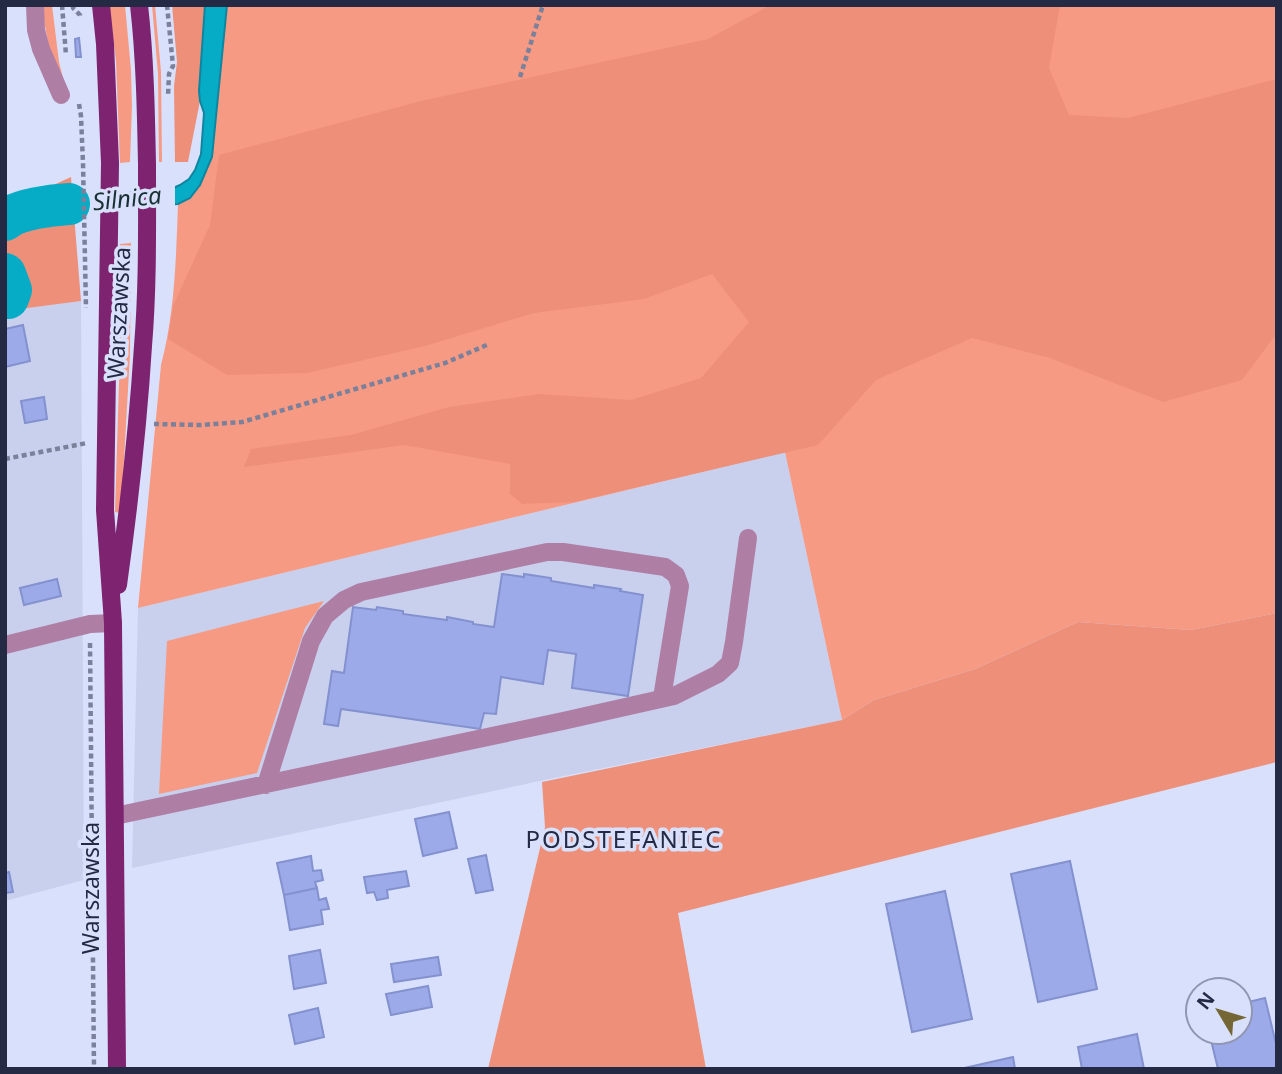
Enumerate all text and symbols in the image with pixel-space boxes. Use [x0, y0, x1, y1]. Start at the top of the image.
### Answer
water label: Silnica [91, 177, 163, 218]
street label: Warszawska [99, 246, 137, 380]
street label: Warszawska [74, 822, 106, 954]
district label: PODSTEFANIEC [526, 822, 722, 855]
north arrow [1184, 976, 1254, 1046]
text: N [1191, 986, 1221, 1015]

